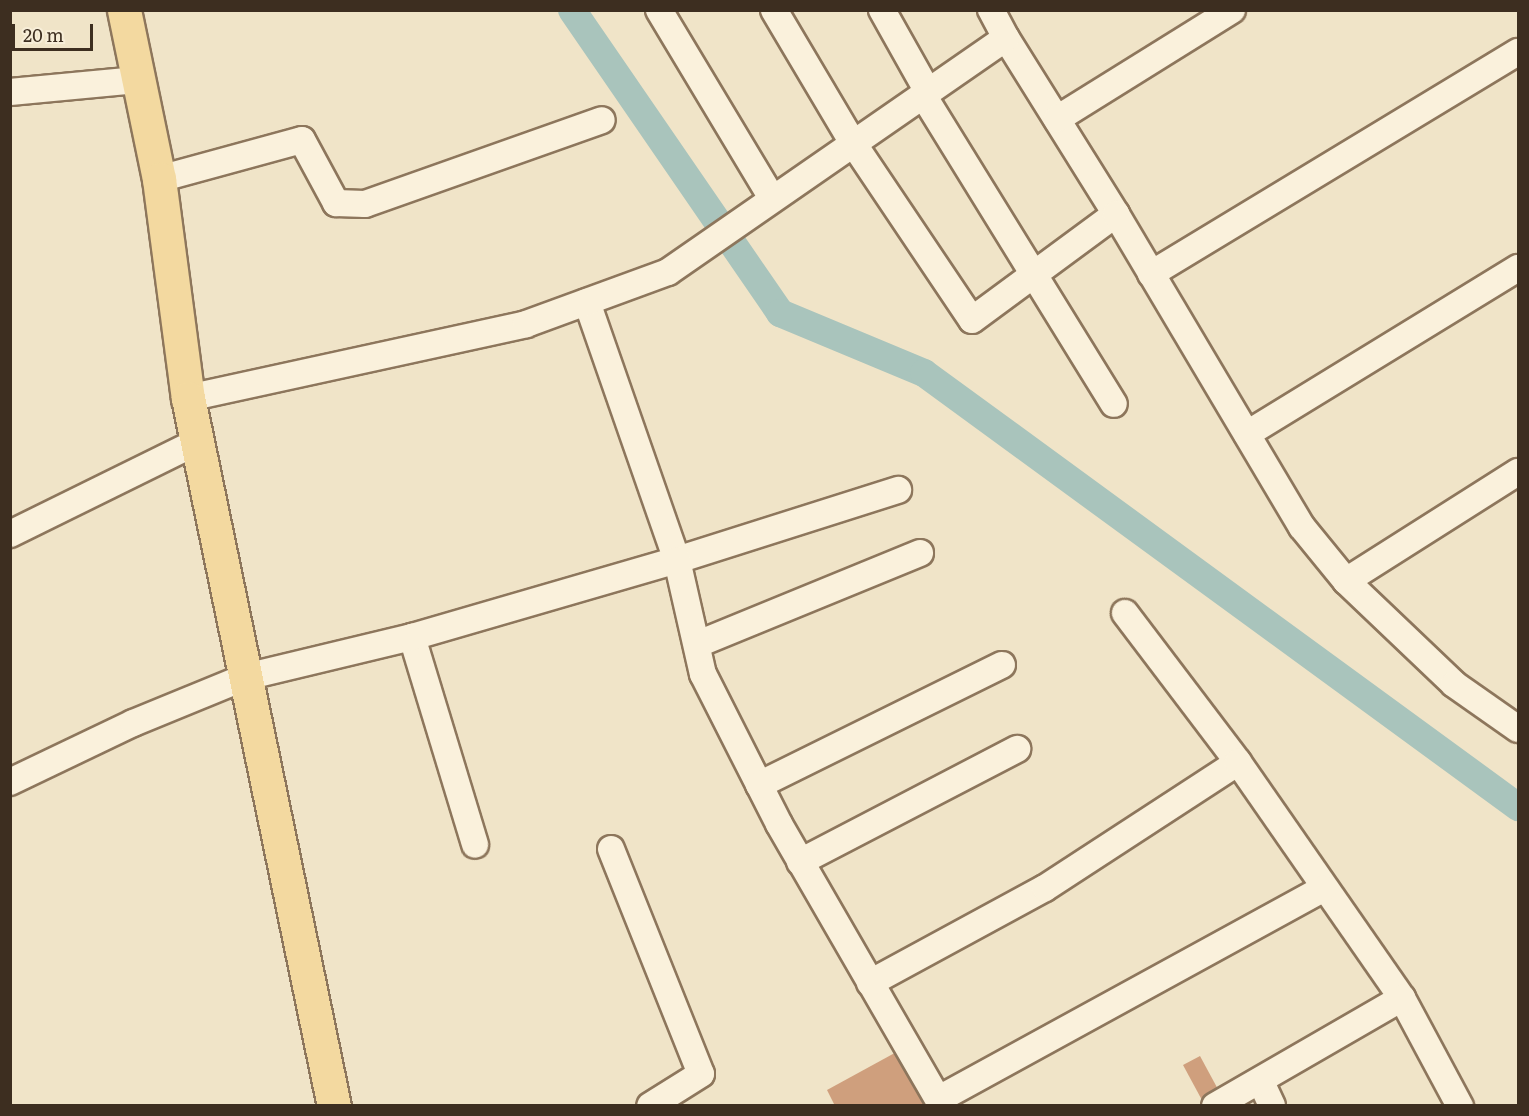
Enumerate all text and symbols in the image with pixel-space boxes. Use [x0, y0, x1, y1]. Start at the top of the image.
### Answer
scale bar [15, 12, 96, 50]
text: 20 m [23, 21, 64, 48]

